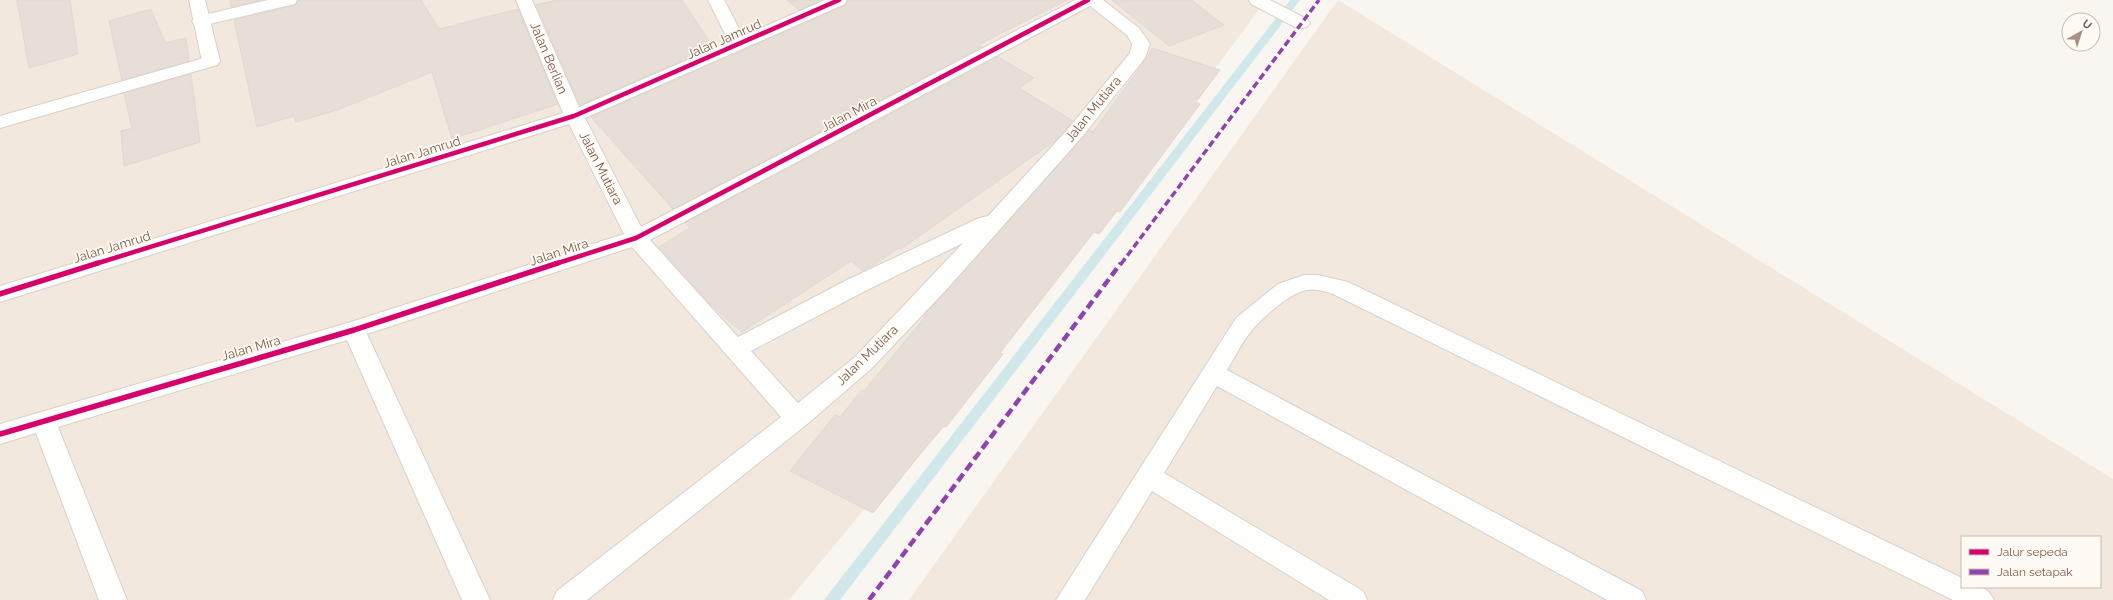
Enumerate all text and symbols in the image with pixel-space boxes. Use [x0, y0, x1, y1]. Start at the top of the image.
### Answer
north arrow [2061, 12, 2101, 52]
street label: Jalan Jamrud [684, 16, 764, 62]
text: U [2080, 17, 2094, 32]
street label: Jalan Berlian [527, 20, 571, 96]
street label: Jalan Mutiara [1062, 73, 1124, 145]
street label: Jalan Mira [819, 93, 879, 135]
street label: Jalan Mutiara [576, 129, 626, 207]
street label: Jalan Jamrud [382, 133, 462, 171]
street label: Jalan Jamrud [72, 228, 152, 266]
street label: Jalan Mira [528, 236, 590, 268]
street label: Jalan Mutiara [833, 322, 901, 388]
street label: Jalan Mira [220, 332, 282, 364]
legend [1961, 536, 2101, 588]
text: Jalur sepeda [1997, 545, 2068, 559]
text: Jalan setapak [1997, 565, 2073, 579]

